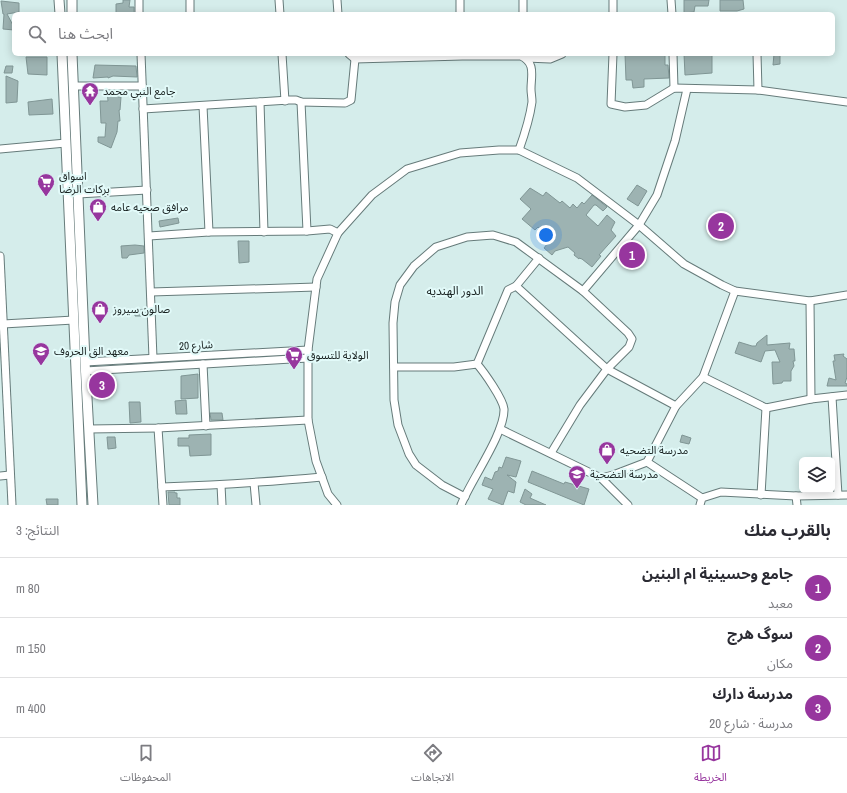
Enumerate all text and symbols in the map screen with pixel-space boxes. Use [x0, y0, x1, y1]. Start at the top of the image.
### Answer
search box [12, 12, 835, 56]
icon: search [26, 23, 48, 45]
text: ابحث هنا [58, 23, 113, 44]
temple icon: جامع النبي محمد [80, 81, 100, 106]
place label: جامع النبي محمد [103, 84, 176, 101]
place label: اسواق بركات الرضا [59, 169, 110, 196]
supermarket icon: اسواق بركات الرضا [36, 172, 56, 197]
shop icon: مرافق صحيه عامه [88, 197, 108, 222]
place label: مرافق صحيه عامه [111, 200, 189, 214]
pin: 2 [708, 211, 734, 241]
your location [536, 225, 556, 245]
pin: 1 [619, 240, 645, 270]
district label: الدور الهنديه [427, 283, 484, 299]
shop icon: صالون سيروز [90, 299, 110, 324]
place label: صالون سيروز [112, 302, 170, 316]
street label: شارع 20 [179, 337, 214, 354]
school or university icon: معهد الق الحروف [31, 341, 51, 366]
place label: معهد الق الحروف [54, 344, 129, 358]
supermarket icon: الولاية للتسوق [284, 345, 304, 370]
place label: الولاية للتسوق [307, 348, 369, 362]
pin: 3 [89, 370, 115, 400]
shop icon: مدرسة التضحيه [597, 440, 617, 465]
place label: مدرسة التضحيه [620, 443, 689, 457]
map controls [799, 457, 835, 493]
button: layers [799, 457, 835, 493]
school or university icon: مدرسة التضحية [567, 464, 587, 489]
place label: مدرسة التضحية [590, 467, 659, 481]
text: بالقرب منك [744, 518, 831, 541]
text: النتائج: 3 [16, 522, 59, 539]
text: جامع وحسينية ام البنين [642, 563, 793, 584]
text: 80 m [16, 580, 40, 597]
text: 1 [815, 580, 821, 597]
text: معبد [768, 595, 793, 612]
text: سوگ هرج [727, 623, 793, 644]
text: 150 m [16, 640, 46, 657]
text: 2 [815, 640, 821, 657]
text: مكان [767, 655, 793, 672]
text: مدرسة دارك [712, 683, 793, 704]
text: 400 m [16, 700, 46, 717]
text: 3 [815, 700, 821, 717]
text: مدرسة · شارع 20 [709, 715, 793, 732]
tab: المحفوظات [120, 742, 171, 789]
tab: الاتجاهات [411, 742, 454, 789]
tab: الخريطة [694, 742, 727, 789]

